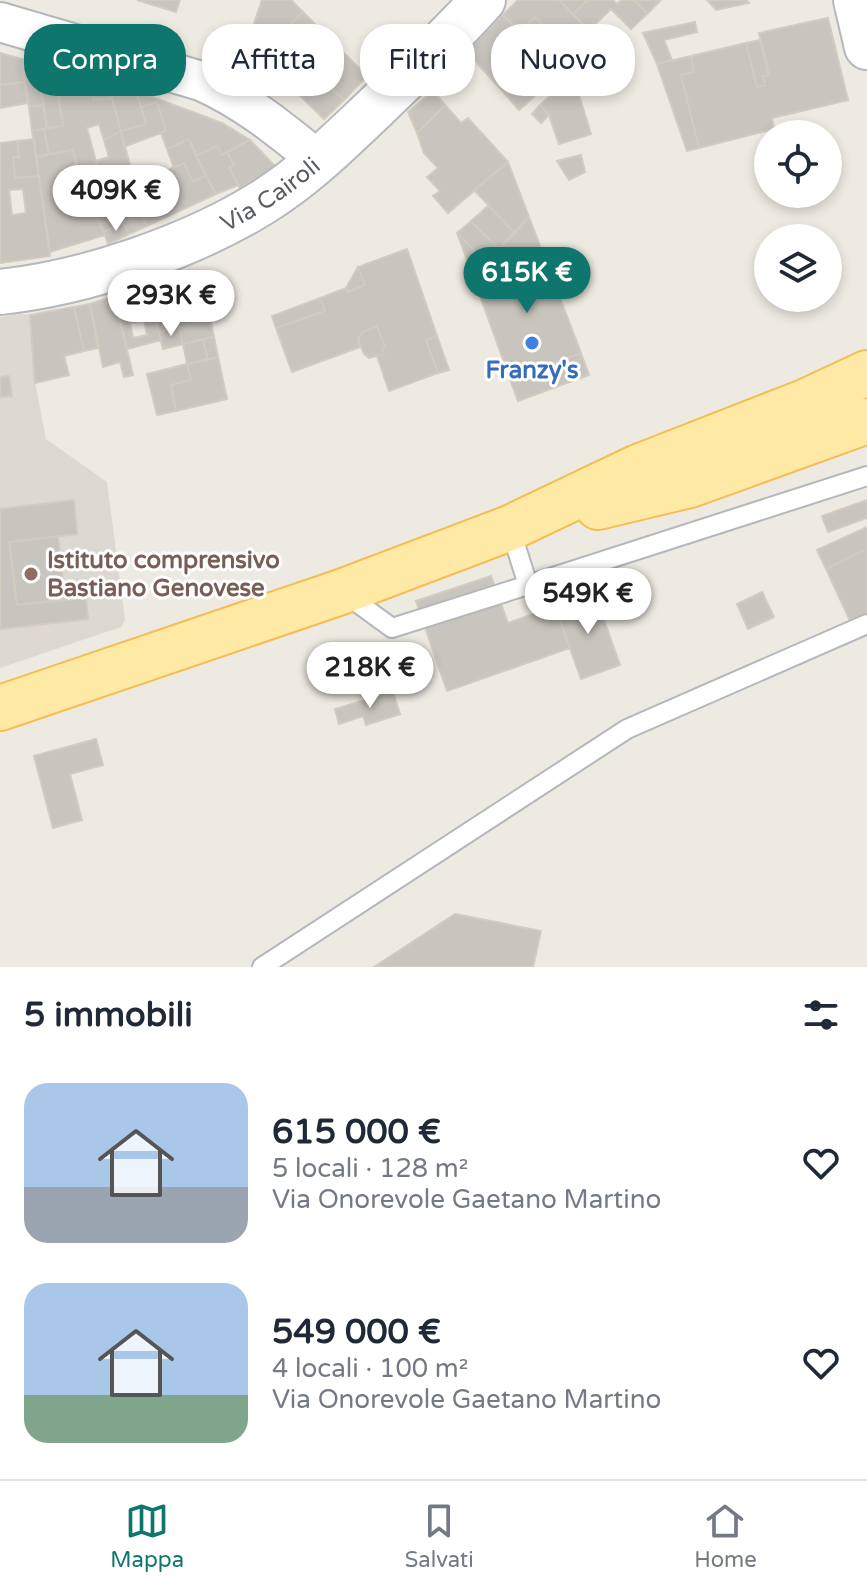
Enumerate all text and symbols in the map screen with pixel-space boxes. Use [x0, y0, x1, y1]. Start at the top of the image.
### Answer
chip: Compra [24, 24, 186, 96]
chip: Affitta [202, 24, 344, 96]
chip: Filtri [360, 24, 475, 96]
chip: Nuovo [491, 24, 635, 96]
map controls [754, 120, 842, 312]
button: locate [754, 120, 842, 208]
street label: Via Cairoli [216, 151, 326, 238]
pin: 409K € [51, 165, 181, 233]
text: 409K € [71, 175, 161, 206]
button: layers [754, 224, 842, 312]
pin: 615K € [462, 247, 592, 315]
text: 615K € [482, 257, 572, 288]
pin: 293K € [106, 270, 236, 338]
text: 293K € [126, 280, 216, 311]
marker: Franzy's [523, 334, 541, 352]
place label: Franzy's [486, 356, 578, 385]
place label: Istituto comprensivo Bastiano Genovese [47, 546, 280, 603]
marker: Istituto comprensivo Bastiano Genovese [22, 565, 40, 583]
pin: 549K € [523, 568, 653, 636]
text: 549K € [543, 578, 633, 609]
pin: 218K € [305, 642, 435, 710]
text: 218K € [325, 652, 415, 683]
icon: filters [799, 993, 843, 1037]
text: 5 immobili [24, 995, 193, 1036]
text: 615 000 € [272, 1112, 441, 1153]
icon: home [88, 1115, 184, 1211]
icon: heart [799, 1141, 843, 1185]
text: 5 locali · 128 m² [272, 1153, 468, 1184]
text: Via Onorevole Gaetano Martino [272, 1184, 661, 1215]
text: 549 000 € [272, 1312, 441, 1353]
icon: home [88, 1315, 184, 1411]
icon: heart [799, 1341, 843, 1385]
text: 4 locali · 100 m² [272, 1353, 468, 1384]
text: Via Onorevole Gaetano Martino [272, 1384, 661, 1415]
tab: Mappa [110, 1499, 184, 1573]
tab: Salvati [405, 1499, 474, 1573]
tab: Home [694, 1499, 757, 1573]

